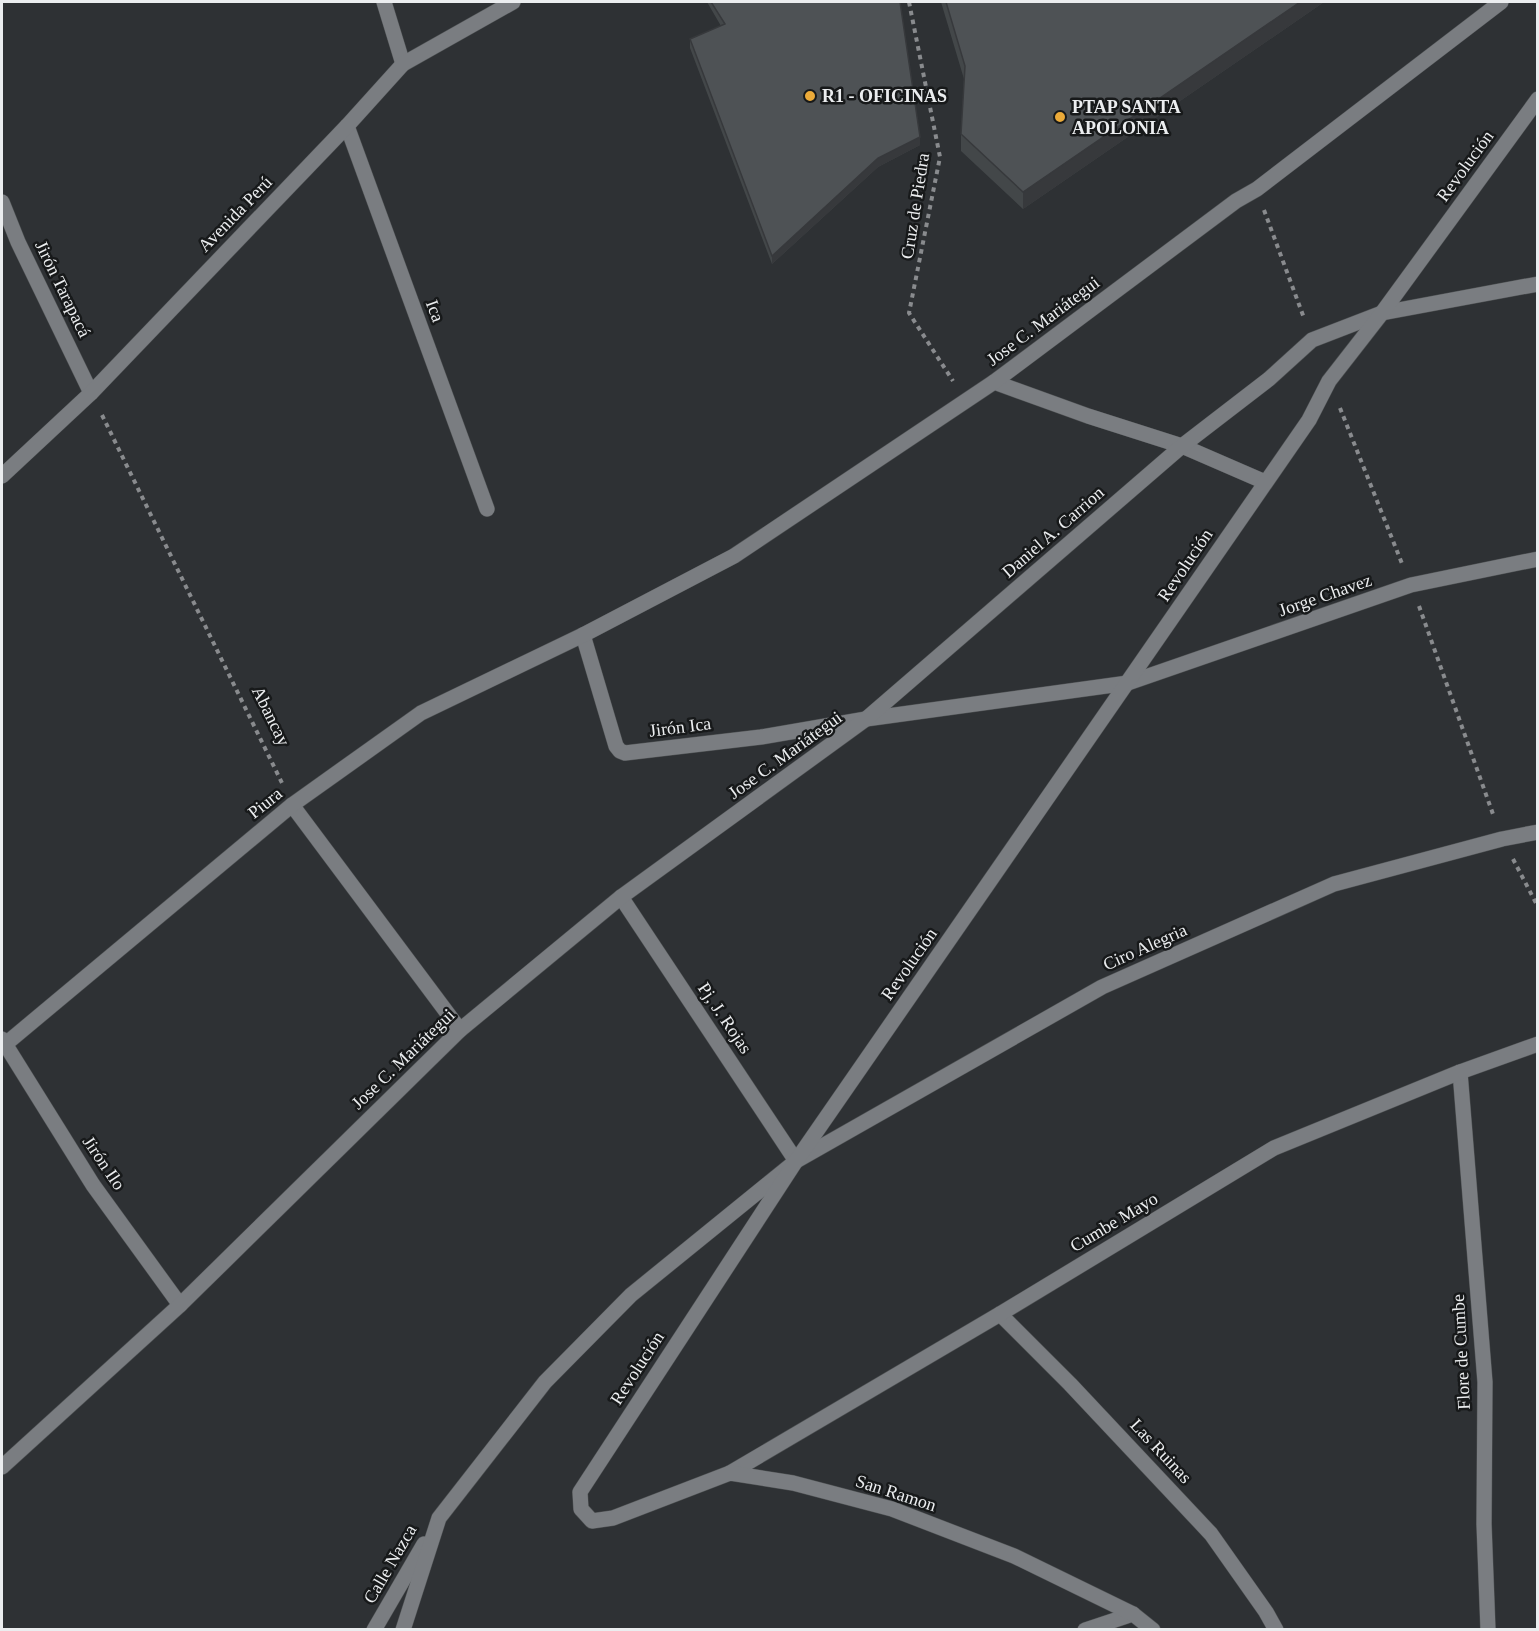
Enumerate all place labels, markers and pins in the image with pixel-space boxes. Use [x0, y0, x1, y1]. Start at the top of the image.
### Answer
place label: R1 - OFICINAS [822, 86, 947, 106]
marker: R1 - OFICINAS [803, 89, 817, 103]
place label: PTAP SANTA APOLONIA [1072, 97, 1181, 138]
marker: PTAP SANTA APOLONIA [1053, 110, 1067, 124]

